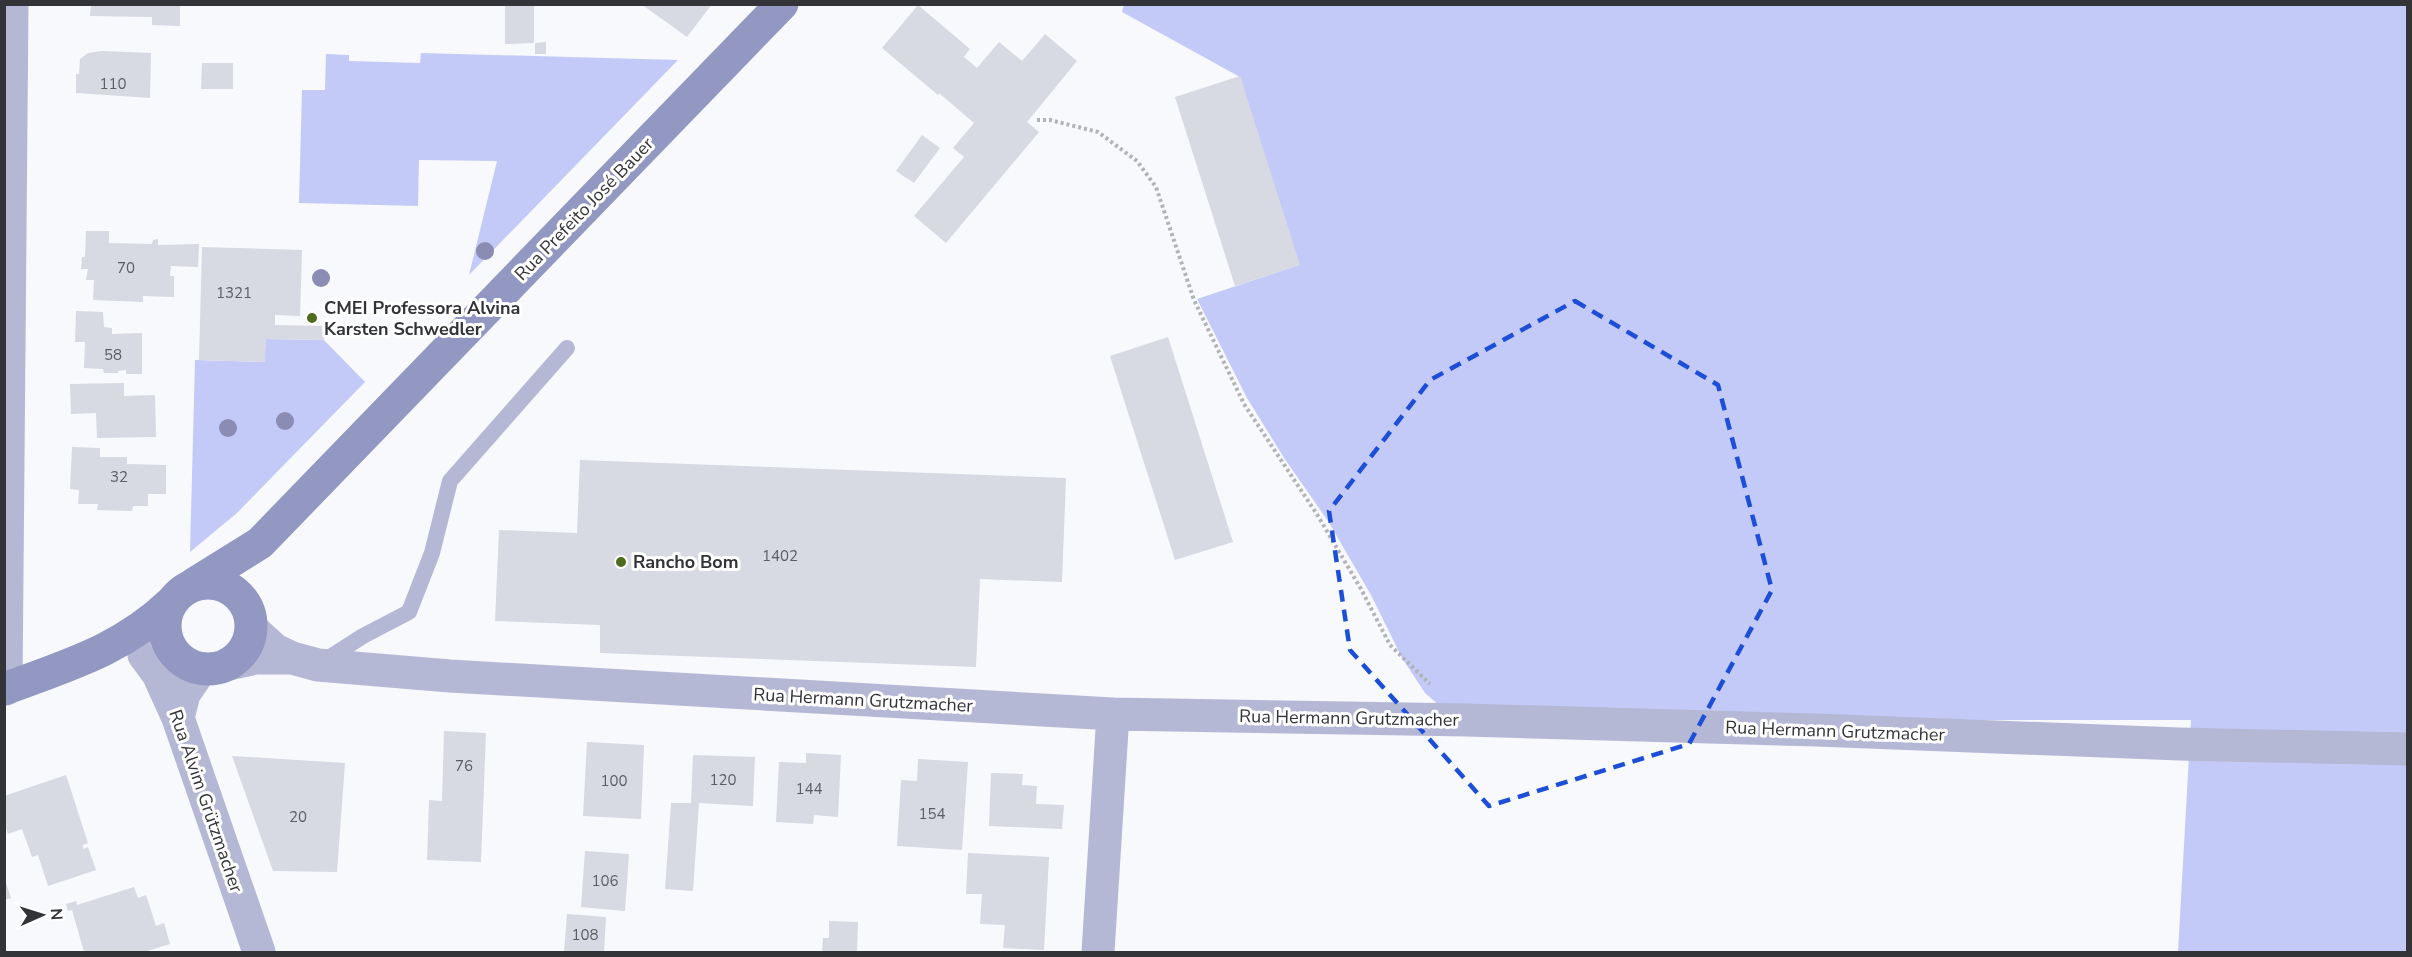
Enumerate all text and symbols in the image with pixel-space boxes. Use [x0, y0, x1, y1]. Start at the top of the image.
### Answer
house number: 110 [99, 74, 127, 94]
street label: Rua Prefeito José Bauer [509, 132, 659, 286]
house number: 70 [117, 258, 135, 278]
house number: 1321 [216, 283, 252, 303]
place label: CMEI Professora Alvina Karsten Schwedler [324, 296, 520, 341]
marker: CMEI Professora Alvina Karsten Schwedler [305, 311, 319, 325]
house number: 58 [104, 345, 122, 365]
house number: 32 [110, 467, 128, 487]
house number: 1402 [762, 546, 798, 566]
place label: Rancho Bom [633, 550, 738, 574]
marker: Rancho Bom [614, 555, 628, 569]
street label: Rua Hermann Grutzmacher [753, 682, 974, 718]
street label: Rua Hermann Grutzmacher [1239, 704, 1460, 732]
street label: Rua Alvim Grützmacher [163, 706, 249, 896]
street label: Rua Hermann Grutzmacher [1725, 715, 1946, 747]
house number: 76 [455, 756, 473, 776]
house number: 120 [709, 770, 737, 790]
house number: 100 [600, 771, 628, 791]
house number: 144 [795, 779, 823, 799]
house number: 154 [918, 804, 946, 824]
house number: 20 [289, 807, 307, 827]
house number: 106 [591, 871, 619, 891]
north arrow [12, 885, 72, 945]
text: N [45, 908, 67, 921]
house number: 108 [571, 925, 599, 945]

